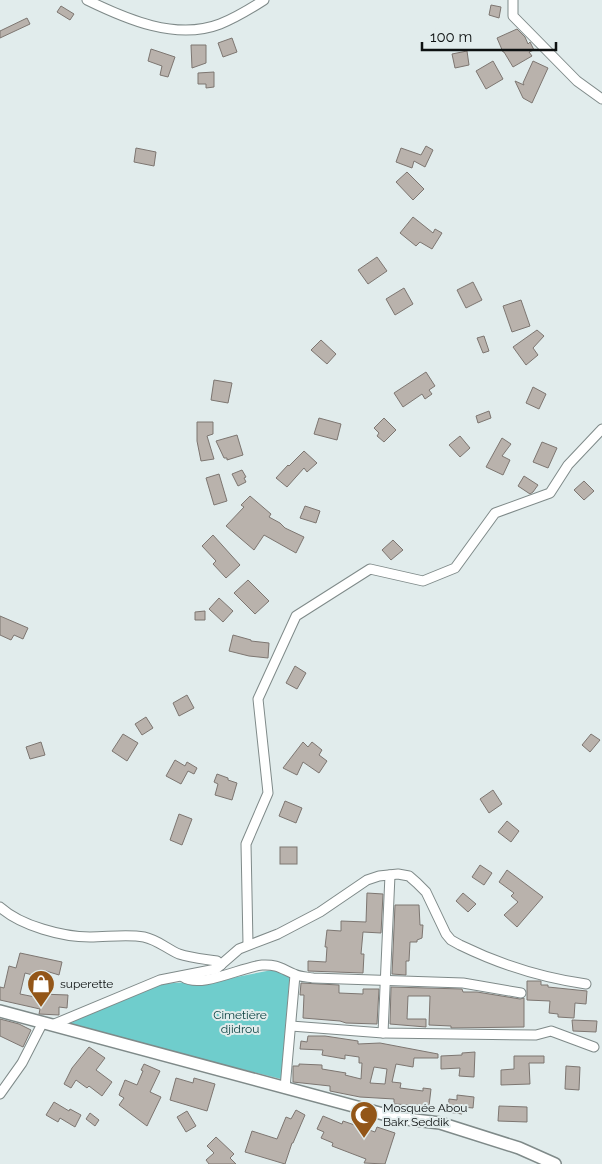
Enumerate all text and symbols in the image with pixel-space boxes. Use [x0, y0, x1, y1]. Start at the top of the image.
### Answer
scale bar [422, 20, 556, 52]
text: 100 m [430, 28, 472, 46]
shop icon: superette [26, 969, 56, 1008]
place label: superette [60, 977, 113, 991]
park label: Cimetière djidrou [213, 1008, 267, 1036]
mosque icon: Mosquée Abou Bakr Seddik [349, 1100, 379, 1139]
place label: Mosquée Abou Bakr Seddik [383, 1101, 467, 1129]

